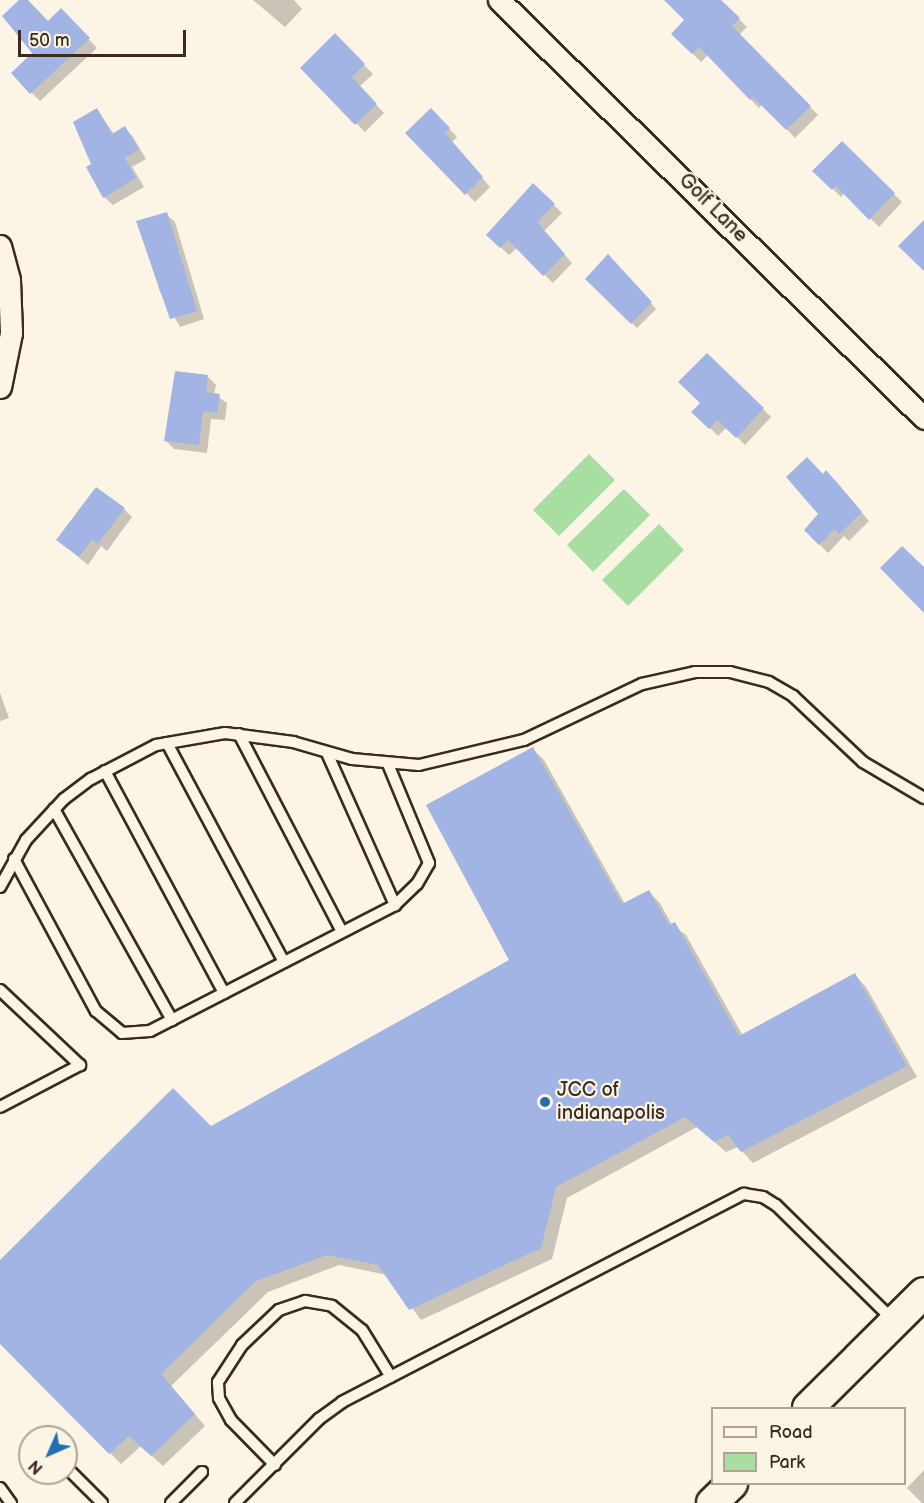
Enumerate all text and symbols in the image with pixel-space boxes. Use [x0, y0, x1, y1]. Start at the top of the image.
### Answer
scale bar [21, 18, 189, 56]
text: 50 m [29, 30, 70, 51]
street label: Golf Lane [673, 168, 753, 248]
place label: JCC of indianapolis [557, 1078, 665, 1125]
marker: JCC of indianapolis [538, 1095, 552, 1109]
legend [711, 1407, 906, 1485]
text: Road [769, 1422, 813, 1443]
north arrow [18, 1425, 78, 1485]
text: Park [769, 1452, 805, 1473]
text: N [25, 1456, 47, 1478]

